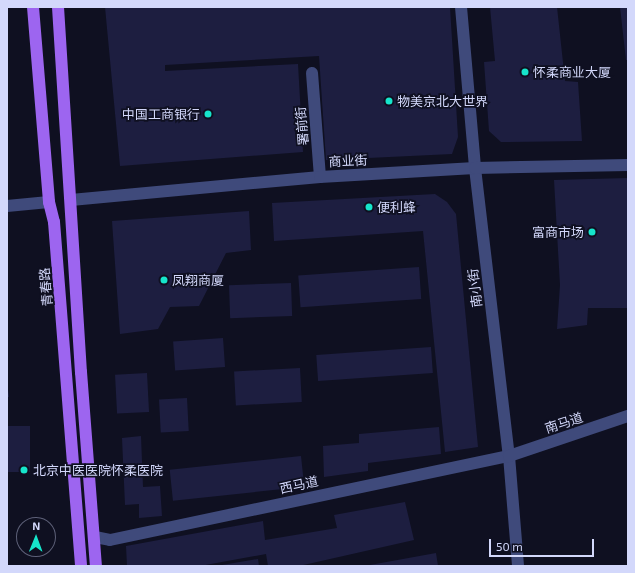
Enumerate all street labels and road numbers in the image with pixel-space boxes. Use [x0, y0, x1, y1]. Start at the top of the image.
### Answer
street label: 署前街 [293, 106, 311, 146]
street label: 商业街 [328, 152, 368, 170]
street label: 青春路 [37, 267, 55, 307]
street label: 南小街 [465, 268, 485, 308]
street label: 南马道 [543, 410, 585, 436]
street label: 西马道 [278, 473, 320, 497]

